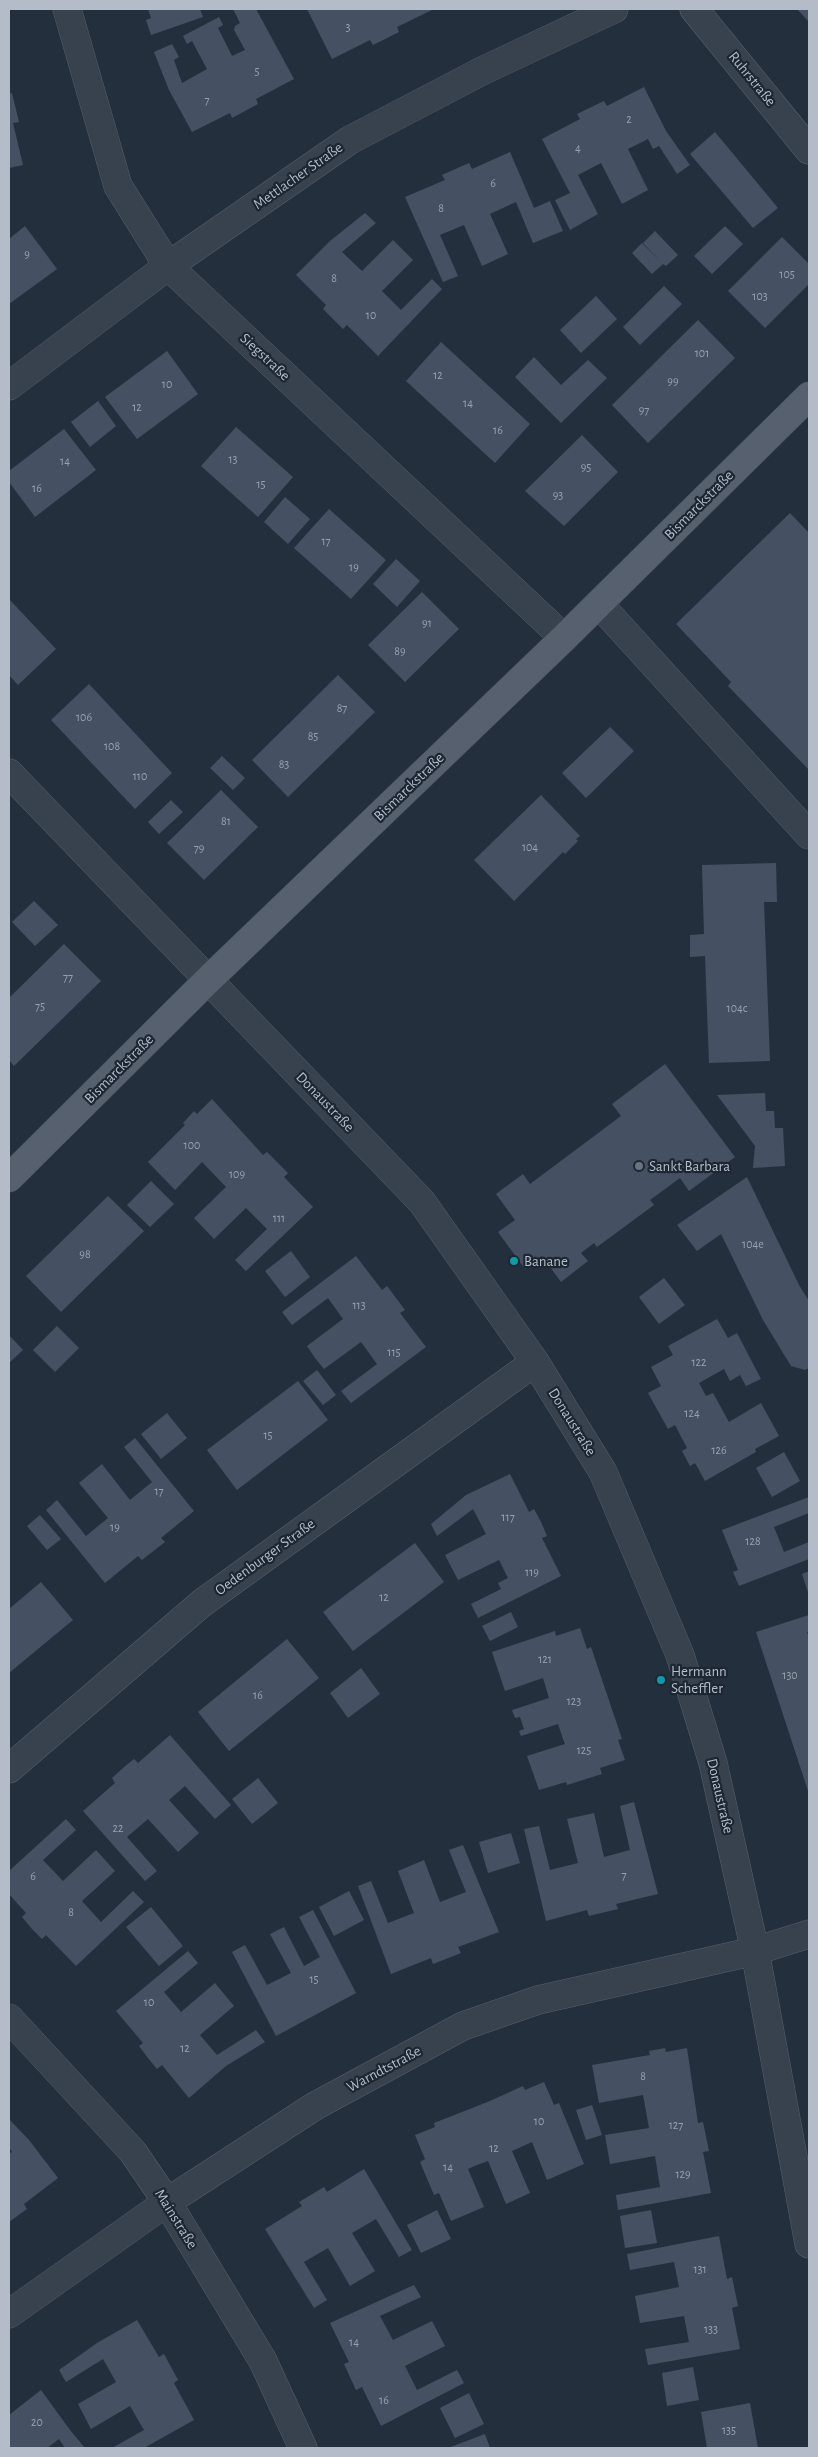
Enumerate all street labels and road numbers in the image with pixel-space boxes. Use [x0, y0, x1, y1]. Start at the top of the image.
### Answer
street label: Ruhrstraße [724, 48, 780, 110]
street label: Mettlacher Straße [250, 138, 346, 214]
street label: Siegstraße [236, 329, 294, 385]
street label: Bismarckstraße [661, 467, 737, 543]
street label: Bismarckstraße [370, 749, 448, 825]
street label: Bismarckstraße [81, 1031, 157, 1107]
street label: Donaustraße [292, 1068, 358, 1136]
street label: Donaustraße [544, 1385, 600, 1459]
street label: Oedenburger Straße [212, 1515, 318, 1599]
street label: Donaustraße [703, 1757, 737, 1835]
street label: Warndtstraße [344, 2042, 424, 2096]
street label: Mainstraße [151, 2186, 201, 2252]

